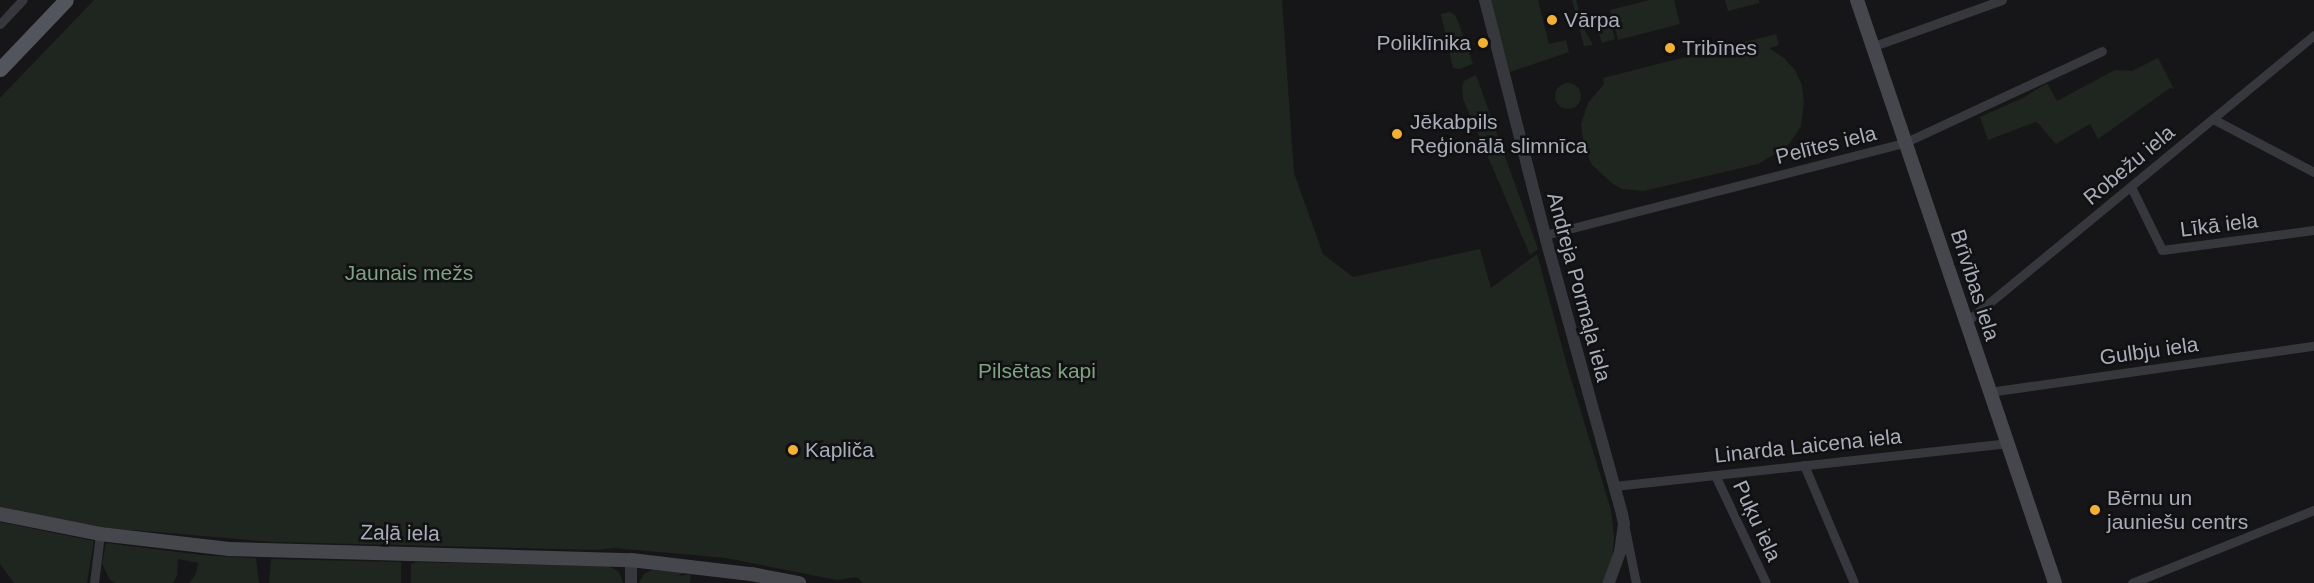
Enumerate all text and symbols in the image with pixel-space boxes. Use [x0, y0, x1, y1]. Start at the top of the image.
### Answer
place label: Vārpa [1564, 7, 1620, 33]
marker: Vārpa [1545, 13, 1559, 27]
place label: Poliklīnika [1376, 30, 1471, 56]
place label: Tribīnes [1682, 35, 1757, 61]
marker: Poliklīnika [1476, 36, 1490, 50]
marker: Tribīnes [1663, 41, 1677, 55]
place label: Jēkabpils Reģionālā slimnīca [1410, 109, 1587, 159]
street label: Pelītes iela [1773, 120, 1879, 170]
street label: Robežu iela [2078, 120, 2180, 210]
marker: Jēkabpils Reģionālā slimnīca [1388, 125, 1406, 143]
street label: Andreja Pormaļa iela [1542, 190, 1616, 384]
street label: Līkā iela [2179, 208, 2259, 242]
street label: Brīvības iela [1945, 226, 2005, 344]
park label: Jaunais mežs [345, 260, 473, 286]
street label: Gulbju iela [2098, 332, 2200, 370]
park label: Pilsētas kapi [978, 358, 1096, 384]
street label: Linarda Laicena iela [1713, 424, 1903, 468]
place label: Kapliča [805, 437, 874, 463]
marker: Kapliča [786, 443, 800, 457]
street label: Puķu iela [1727, 477, 1787, 565]
place label: Bērnu un jauniešu centrs [2107, 485, 2248, 535]
marker: Bērnu un jauniešu centrs [2088, 503, 2102, 517]
street label: Zaļā iela [360, 520, 440, 546]

